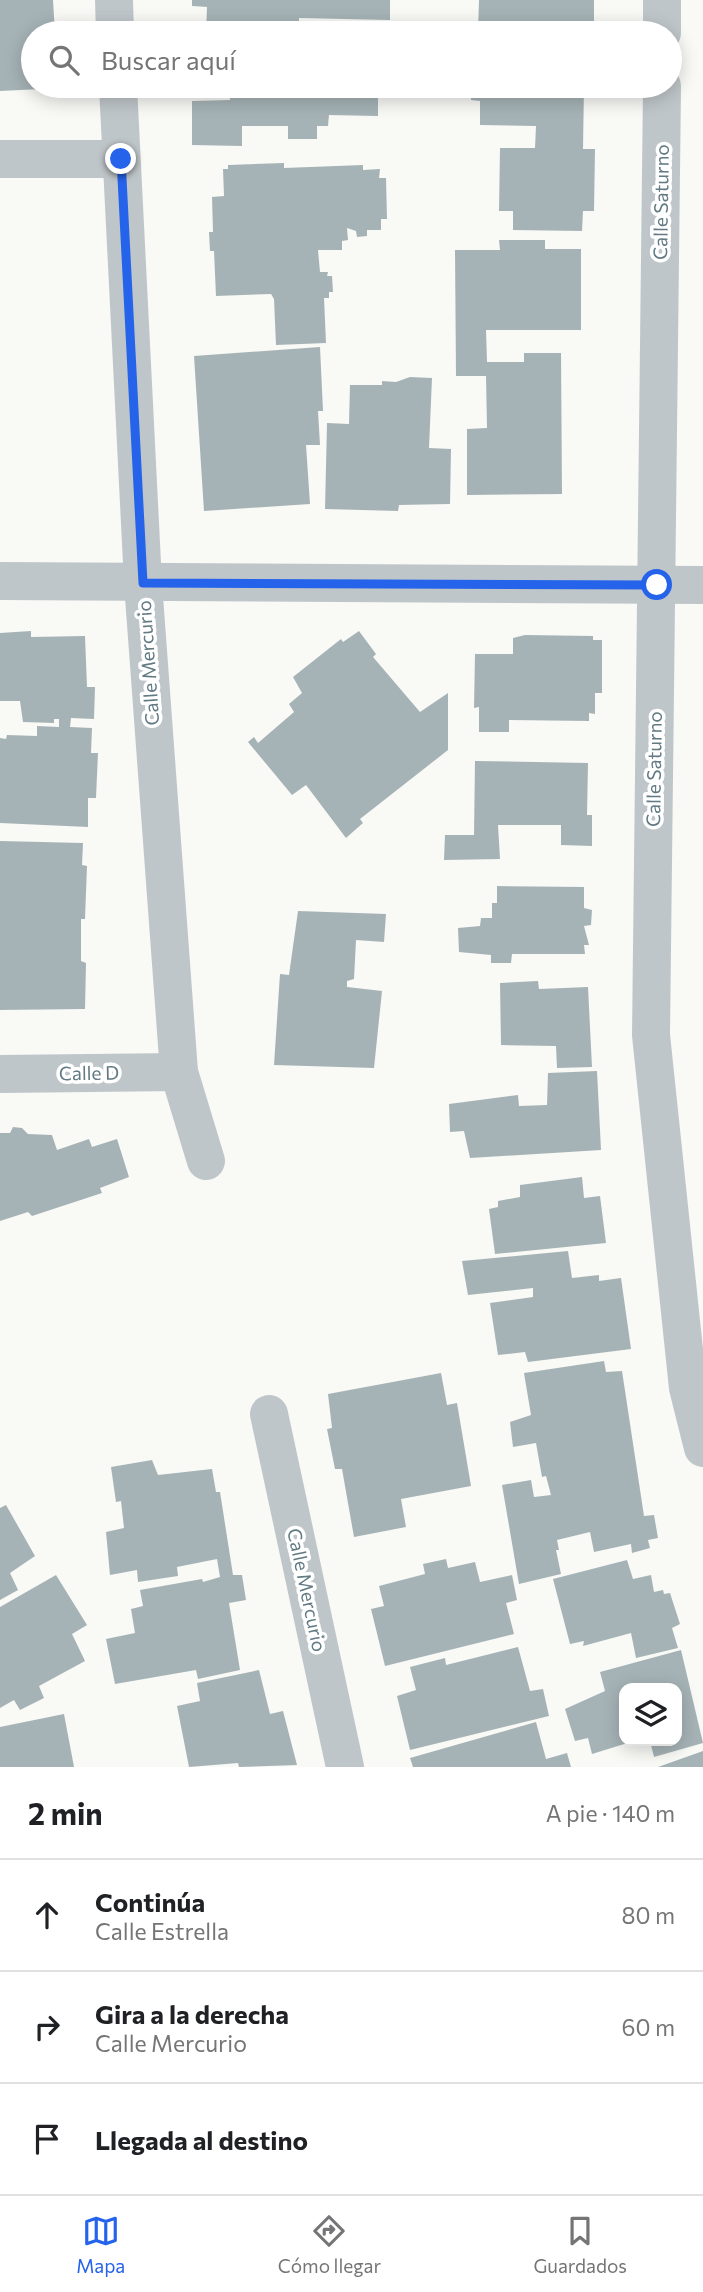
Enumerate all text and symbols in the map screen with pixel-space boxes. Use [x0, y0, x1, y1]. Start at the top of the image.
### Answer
search box [21, 21, 682, 98]
icon: search [45, 41, 83, 79]
text: Buscar aquí [101, 44, 236, 75]
route end [105, 143, 136, 174]
street label: Calle Saturno [648, 144, 673, 260]
route start [641, 569, 672, 600]
street label: Calle Mercurio [132, 600, 163, 726]
street label: Calle Saturno [641, 711, 666, 827]
street label: Calle D [59, 1060, 119, 1085]
street label: Calle Mercurio [283, 1526, 332, 1654]
map controls [619, 1683, 682, 1746]
button: layers [619, 1683, 682, 1746]
text: 2 min [28, 1794, 103, 1831]
text: A pie · 140 m [546, 1799, 675, 1827]
text: Continúa [95, 1886, 205, 1917]
icon: ahead [28, 1896, 66, 1934]
text: 80 m [622, 1901, 675, 1929]
text: Calle Estrella [95, 1917, 229, 1945]
text: Gira a la derecha [95, 1998, 289, 2029]
icon: right [28, 2008, 66, 2046]
text: 60 m [622, 2013, 675, 2041]
text: Calle Mercurio [95, 2029, 247, 2057]
icon: arrive [28, 2120, 66, 2158]
text: Llegada al destino [95, 2124, 308, 2155]
tab: Mapa [76, 2212, 125, 2277]
tab: Cómo llegar [278, 2212, 381, 2277]
tab: Guardados [533, 2212, 627, 2277]

